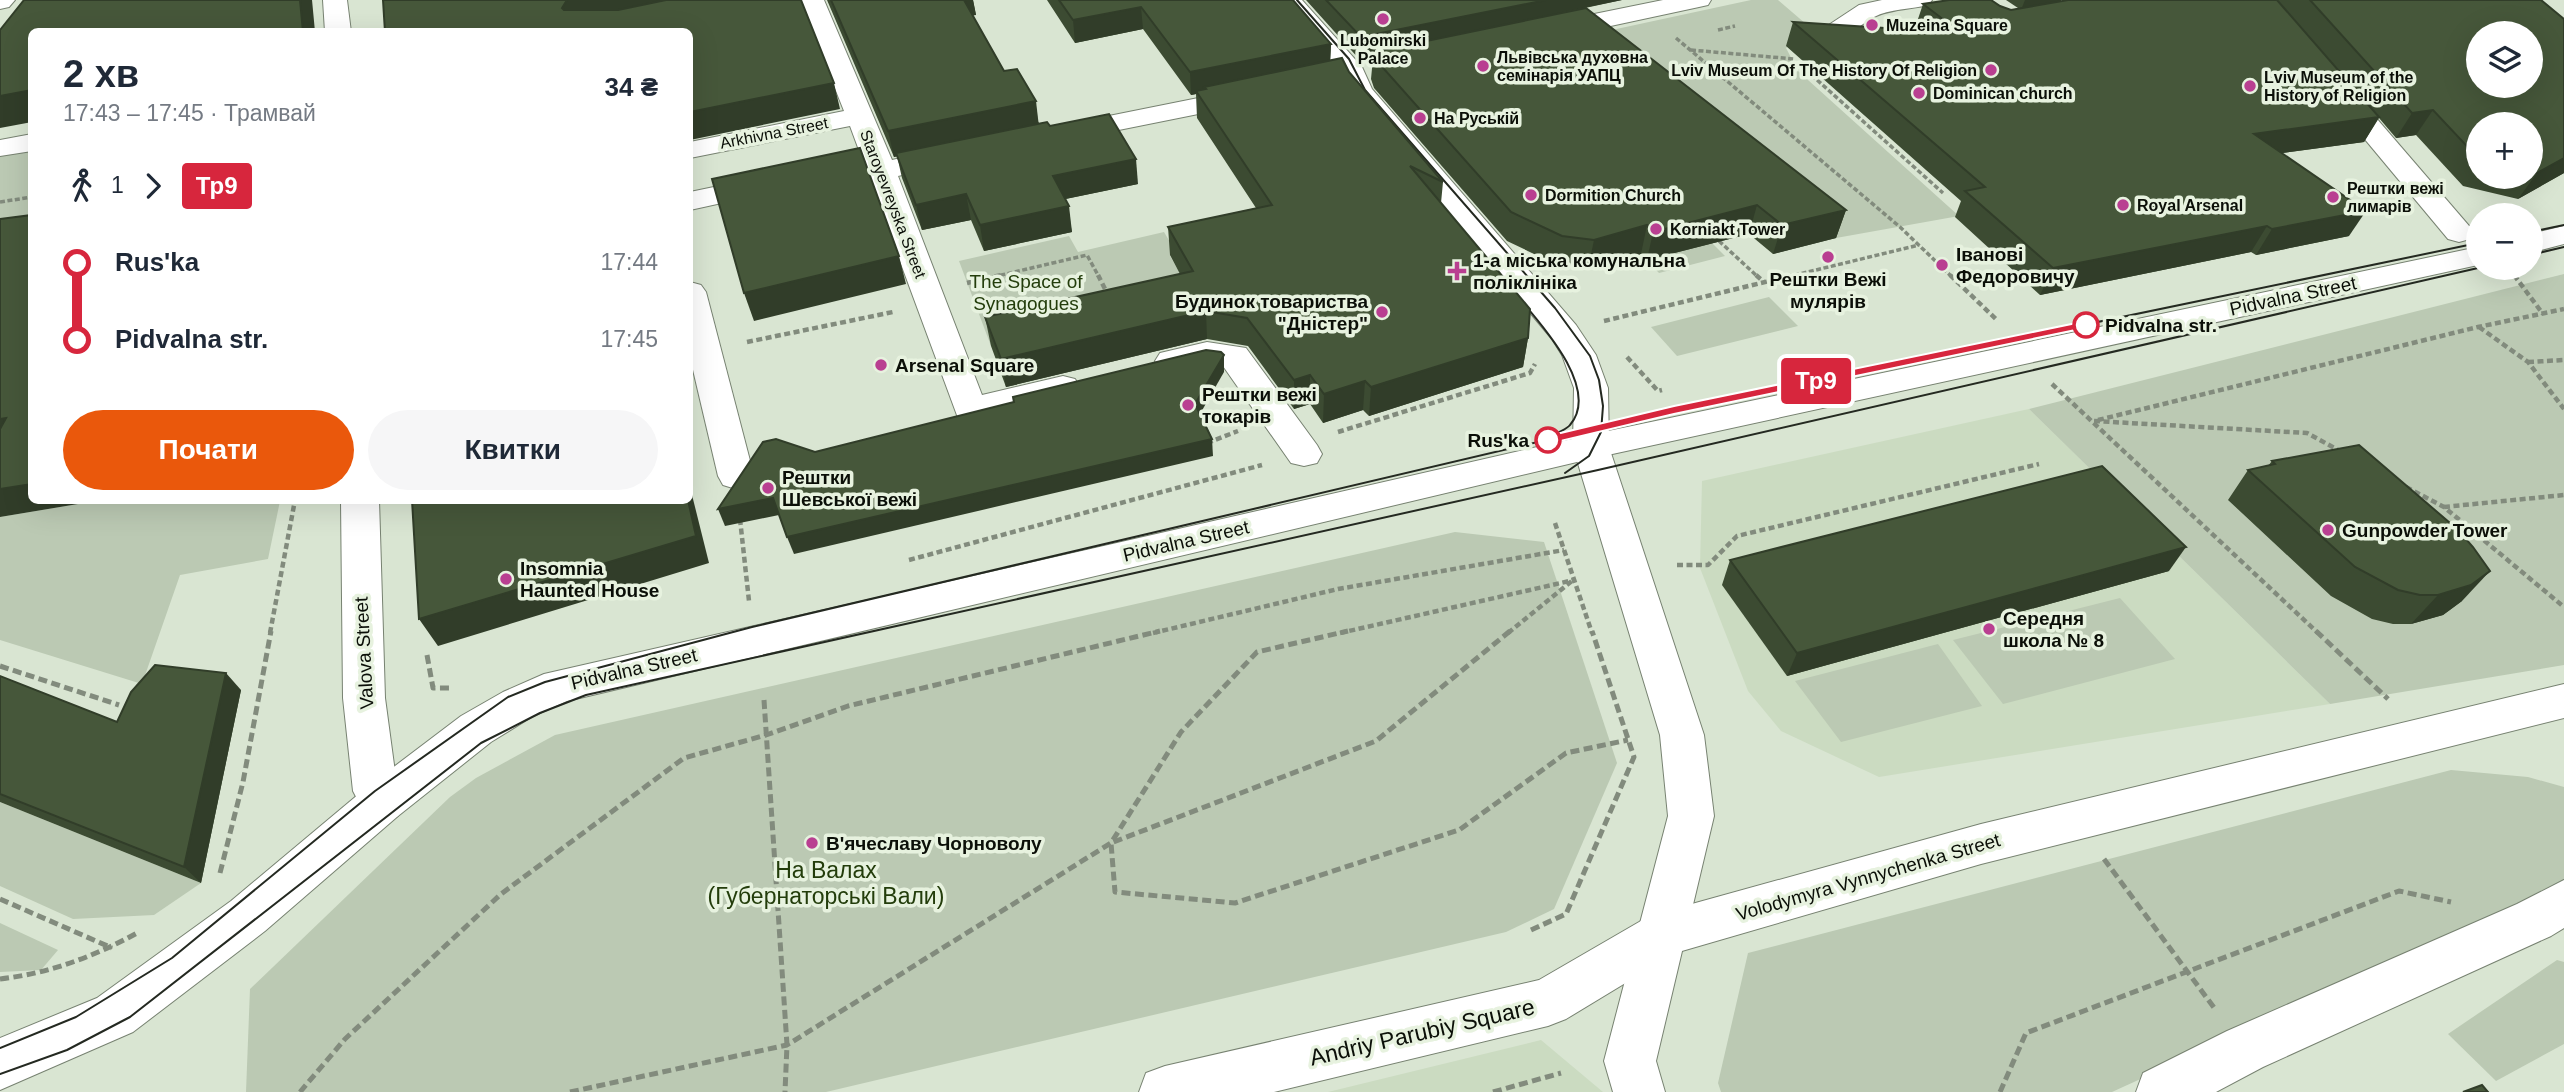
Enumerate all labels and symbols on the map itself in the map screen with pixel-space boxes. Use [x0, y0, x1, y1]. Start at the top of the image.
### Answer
marker: Lubomirski Palace [1375, 11, 1391, 27]
marker: Muzeina Square [1864, 17, 1880, 33]
place label: Muzeina Square [1886, 17, 2008, 34]
place label: Lubomirski Palace [1340, 32, 1426, 67]
place label: Львівська духовна семінарія УАПЦ [1497, 49, 1648, 84]
marker: Львівська духовна семінарія УАПЦ [1475, 58, 1491, 74]
place label: Lviv Museum Of The History Of Religion [1671, 62, 1977, 79]
marker: Lviv Museum Of The History Of Religion [1983, 62, 1999, 78]
place label: Lviv Museum of the History of Religion [2264, 69, 2413, 104]
marker: Lviv Museum of the History of Religion [2242, 78, 2258, 94]
marker: Dominican church [1911, 85, 1927, 101]
place label: Dominican church [1933, 85, 2073, 102]
marker: На Руській [1412, 110, 1428, 126]
place label: На Руській [1434, 110, 1519, 127]
street label: Arkhivna Street [719, 114, 830, 152]
street label: Staroyevreyska Street [857, 127, 929, 281]
place label: Рештки вежі лимарів [2347, 180, 2444, 215]
marker: Dormition Church [1523, 187, 1539, 203]
place label: Dormition Church [1545, 187, 1681, 204]
marker: Рештки вежі лимарів [2325, 189, 2341, 205]
marker: Royal Arsenal [2115, 197, 2131, 213]
place label: Royal Arsenal [2137, 197, 2243, 214]
marker: Korniakt Tower [1648, 221, 1664, 237]
place label: Korniakt Tower [1670, 221, 1785, 238]
place label: Іванові Федоровичу [1956, 244, 2075, 287]
marker: Рештки Вежі мулярів [1820, 249, 1836, 265]
place label: 1-а міська комунальна поліклініка [1473, 250, 1686, 293]
marker: Іванові Федоровичу [1934, 257, 1950, 273]
marker: 1-а міська комунальна поліклініка [1447, 261, 1467, 281]
place label: Рештки Вежі мулярів [1769, 269, 1887, 312]
park label: The Space of Synagogues [969, 271, 1083, 314]
street label: Pidvalna Street [2228, 272, 2359, 320]
place label: Будинок товариства "Дністер" [1175, 291, 1368, 334]
marker: Будинок товариства "Дністер" [1374, 304, 1390, 320]
marker: Pidvalna str. [2073, 312, 2099, 338]
place label: Pidvalna str. [2105, 315, 2217, 336]
place label: Arsenal Square [895, 355, 1034, 376]
marker: Arsenal Square [873, 357, 889, 373]
line badge: Тр9 [1776, 358, 1856, 404]
place label: Рештки вежі токарів [1202, 384, 1317, 427]
marker: Рештки вежі токарів [1180, 397, 1196, 413]
marker: Rus'ka [1535, 427, 1561, 453]
place label: Rus'ka [1467, 430, 1529, 451]
place label: Рештки Шевської вежі [782, 467, 917, 510]
marker: Рештки Шевської вежі [760, 480, 776, 496]
street label: Pidvalna Street [1121, 516, 1252, 566]
place label: Gunpowder Tower [2342, 520, 2508, 541]
marker: Gunpowder Tower [2320, 522, 2336, 538]
place label: Insomnia Haunted House [520, 558, 659, 601]
marker: Insomnia Haunted House [498, 571, 514, 587]
street label: Valova Street [351, 595, 377, 710]
place label: Середня школа № 8 [2003, 608, 2104, 651]
marker: Середня школа № 8 [1981, 621, 1997, 637]
street label: Pidvalna Street [569, 644, 700, 694]
street label: Volodymyra Vynnychenka Street [1733, 829, 2003, 925]
place label: В'ячеславу Чорноволу [826, 833, 1042, 854]
marker: В'ячеславу Чорноволу [804, 835, 820, 851]
park label: На Валах (Губернаторські Вали) [708, 857, 944, 909]
street label: Andriy Parubiy Square [1307, 993, 1537, 1071]

